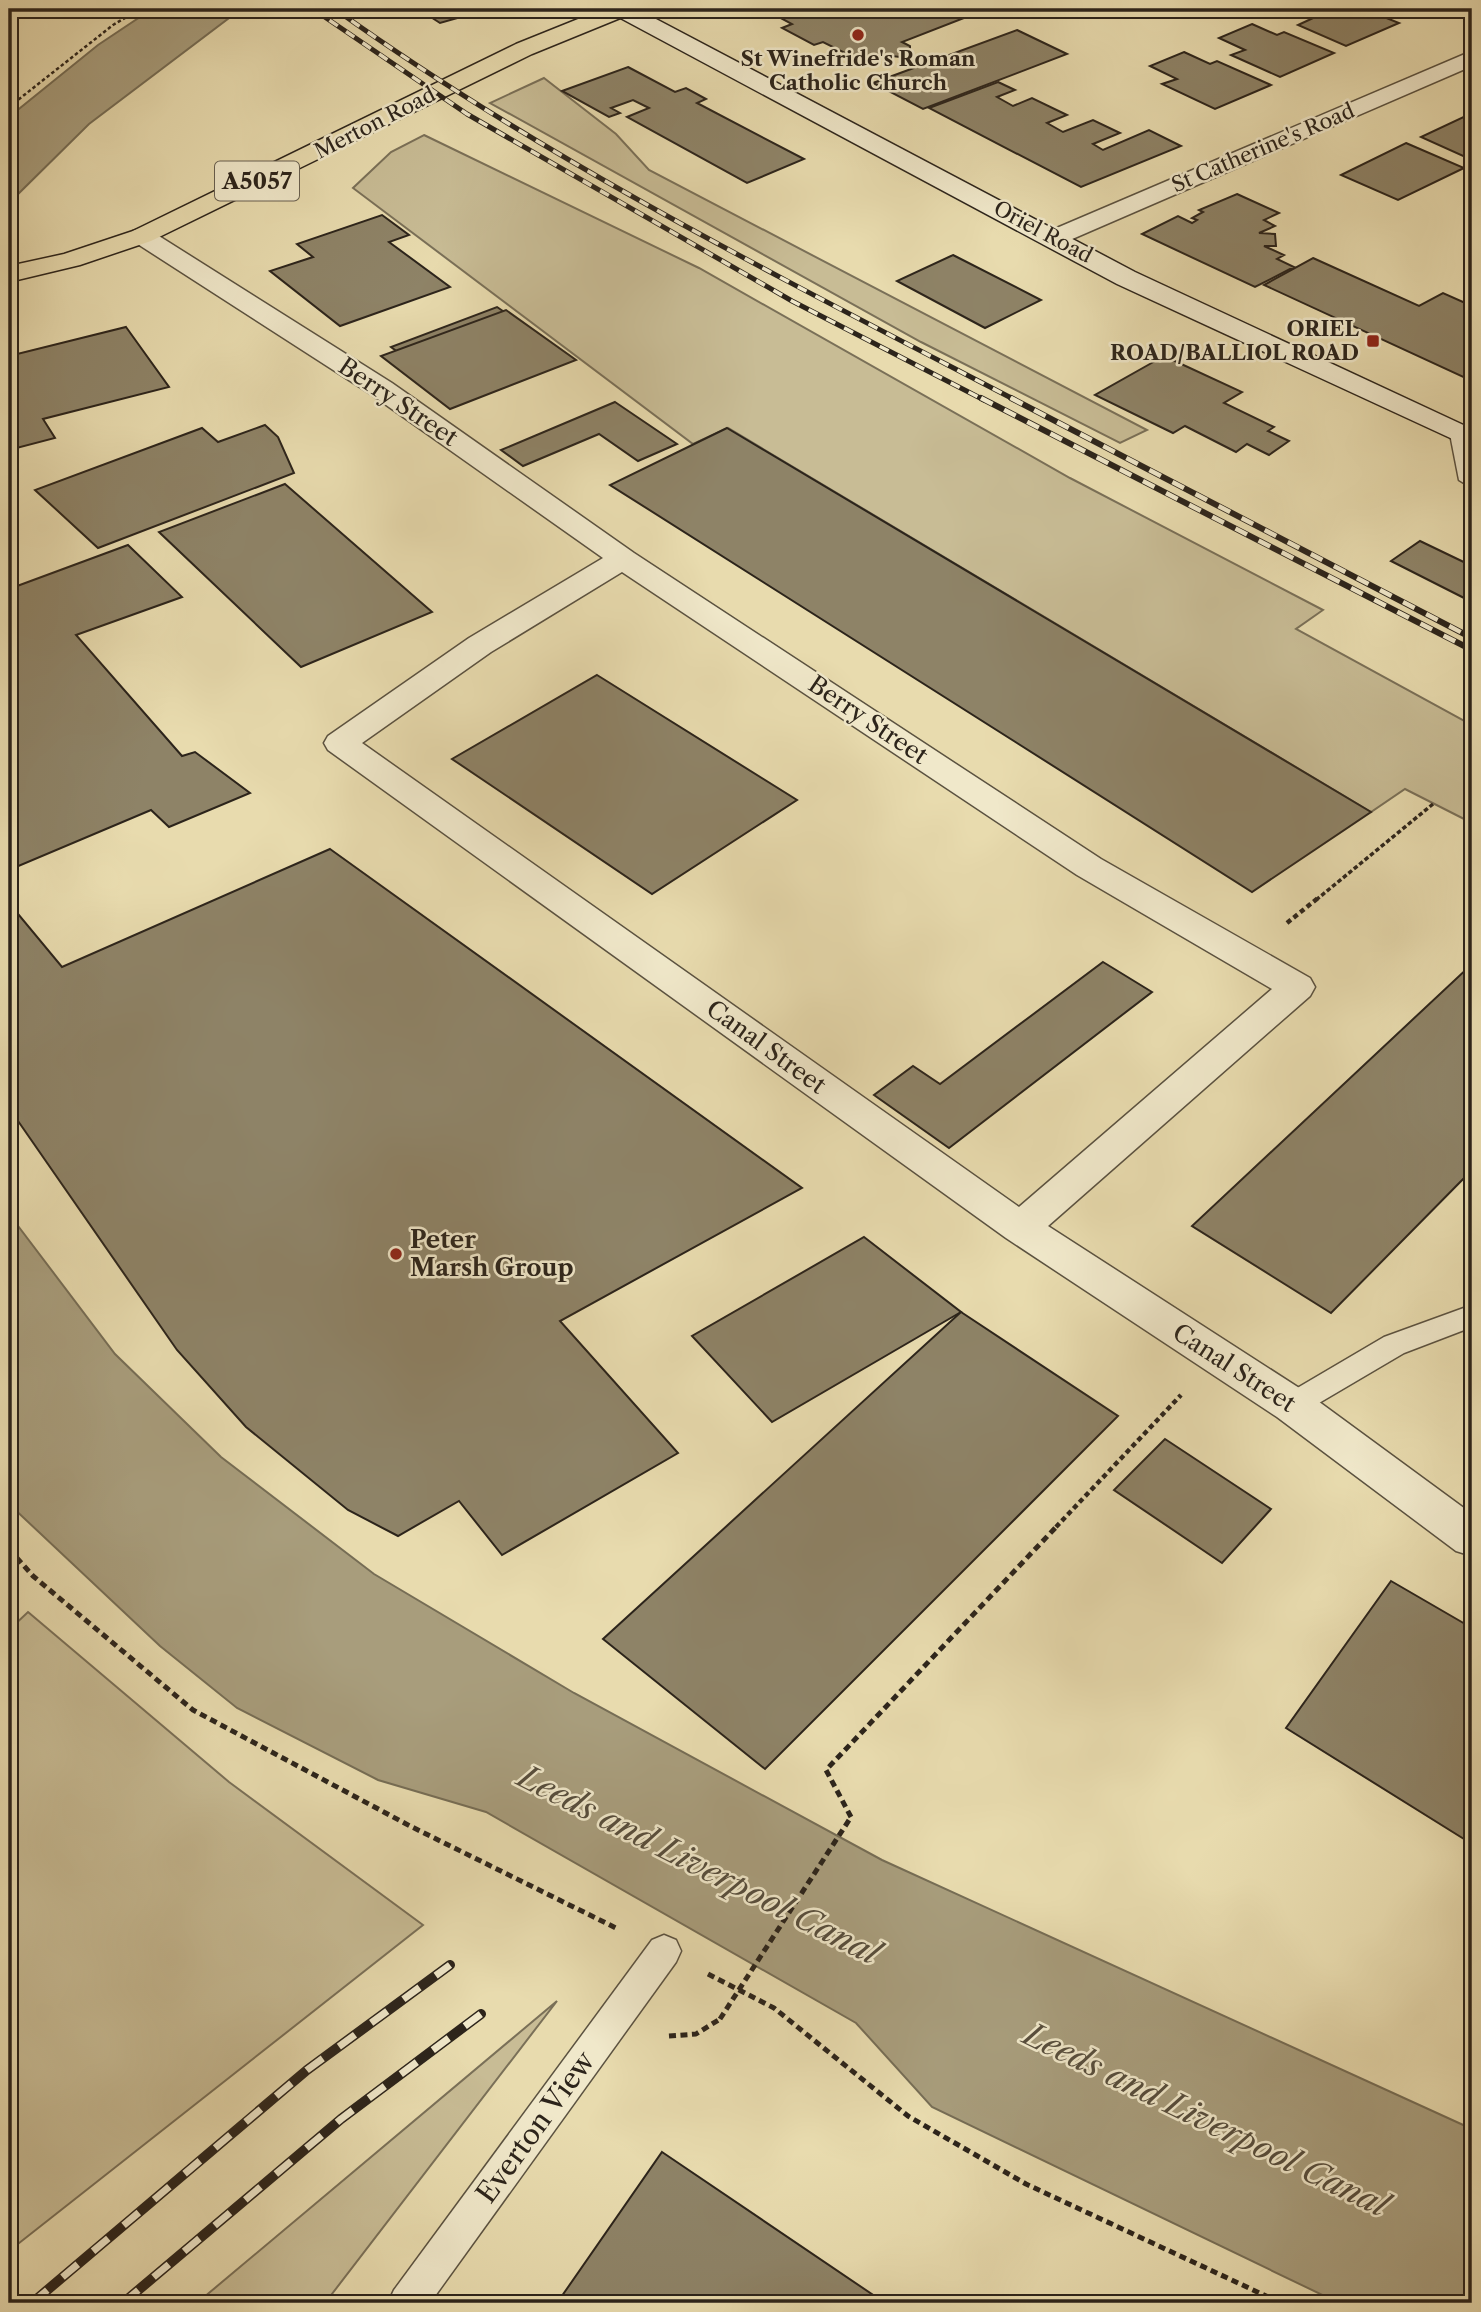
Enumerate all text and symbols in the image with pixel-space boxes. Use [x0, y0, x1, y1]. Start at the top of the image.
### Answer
marker: St Winefride's Roman Catholic Church [850, 27, 866, 43]
place label: St Winefride's Roman Catholic Church [741, 46, 976, 95]
street label: Merton Road [310, 81, 440, 164]
street label: St Catherine's Road [1168, 98, 1358, 197]
road number: A5057 [215, 162, 299, 200]
street label: Oriel Road [990, 195, 1097, 268]
place label: ORIEL ROAD/BALLIOL ROAD [1110, 316, 1359, 365]
marker: ORIEL ROAD/BALLIOL ROAD [1365, 333, 1381, 349]
street label: Berry Street [333, 351, 464, 452]
street label: Berry Street [803, 669, 934, 770]
street label: Canal Street [701, 994, 832, 1100]
place label: Peter Marsh Group [410, 1225, 574, 1282]
marker: Peter Marsh Group [388, 1246, 404, 1262]
street label: Canal Street [1168, 1317, 1301, 1418]
water label: Leeds and Liverpool Canal [509, 1755, 890, 1975]
water label: Leeds and Liverpool Canal [1015, 2013, 1398, 2226]
street label: Everton View [469, 2044, 602, 2209]

